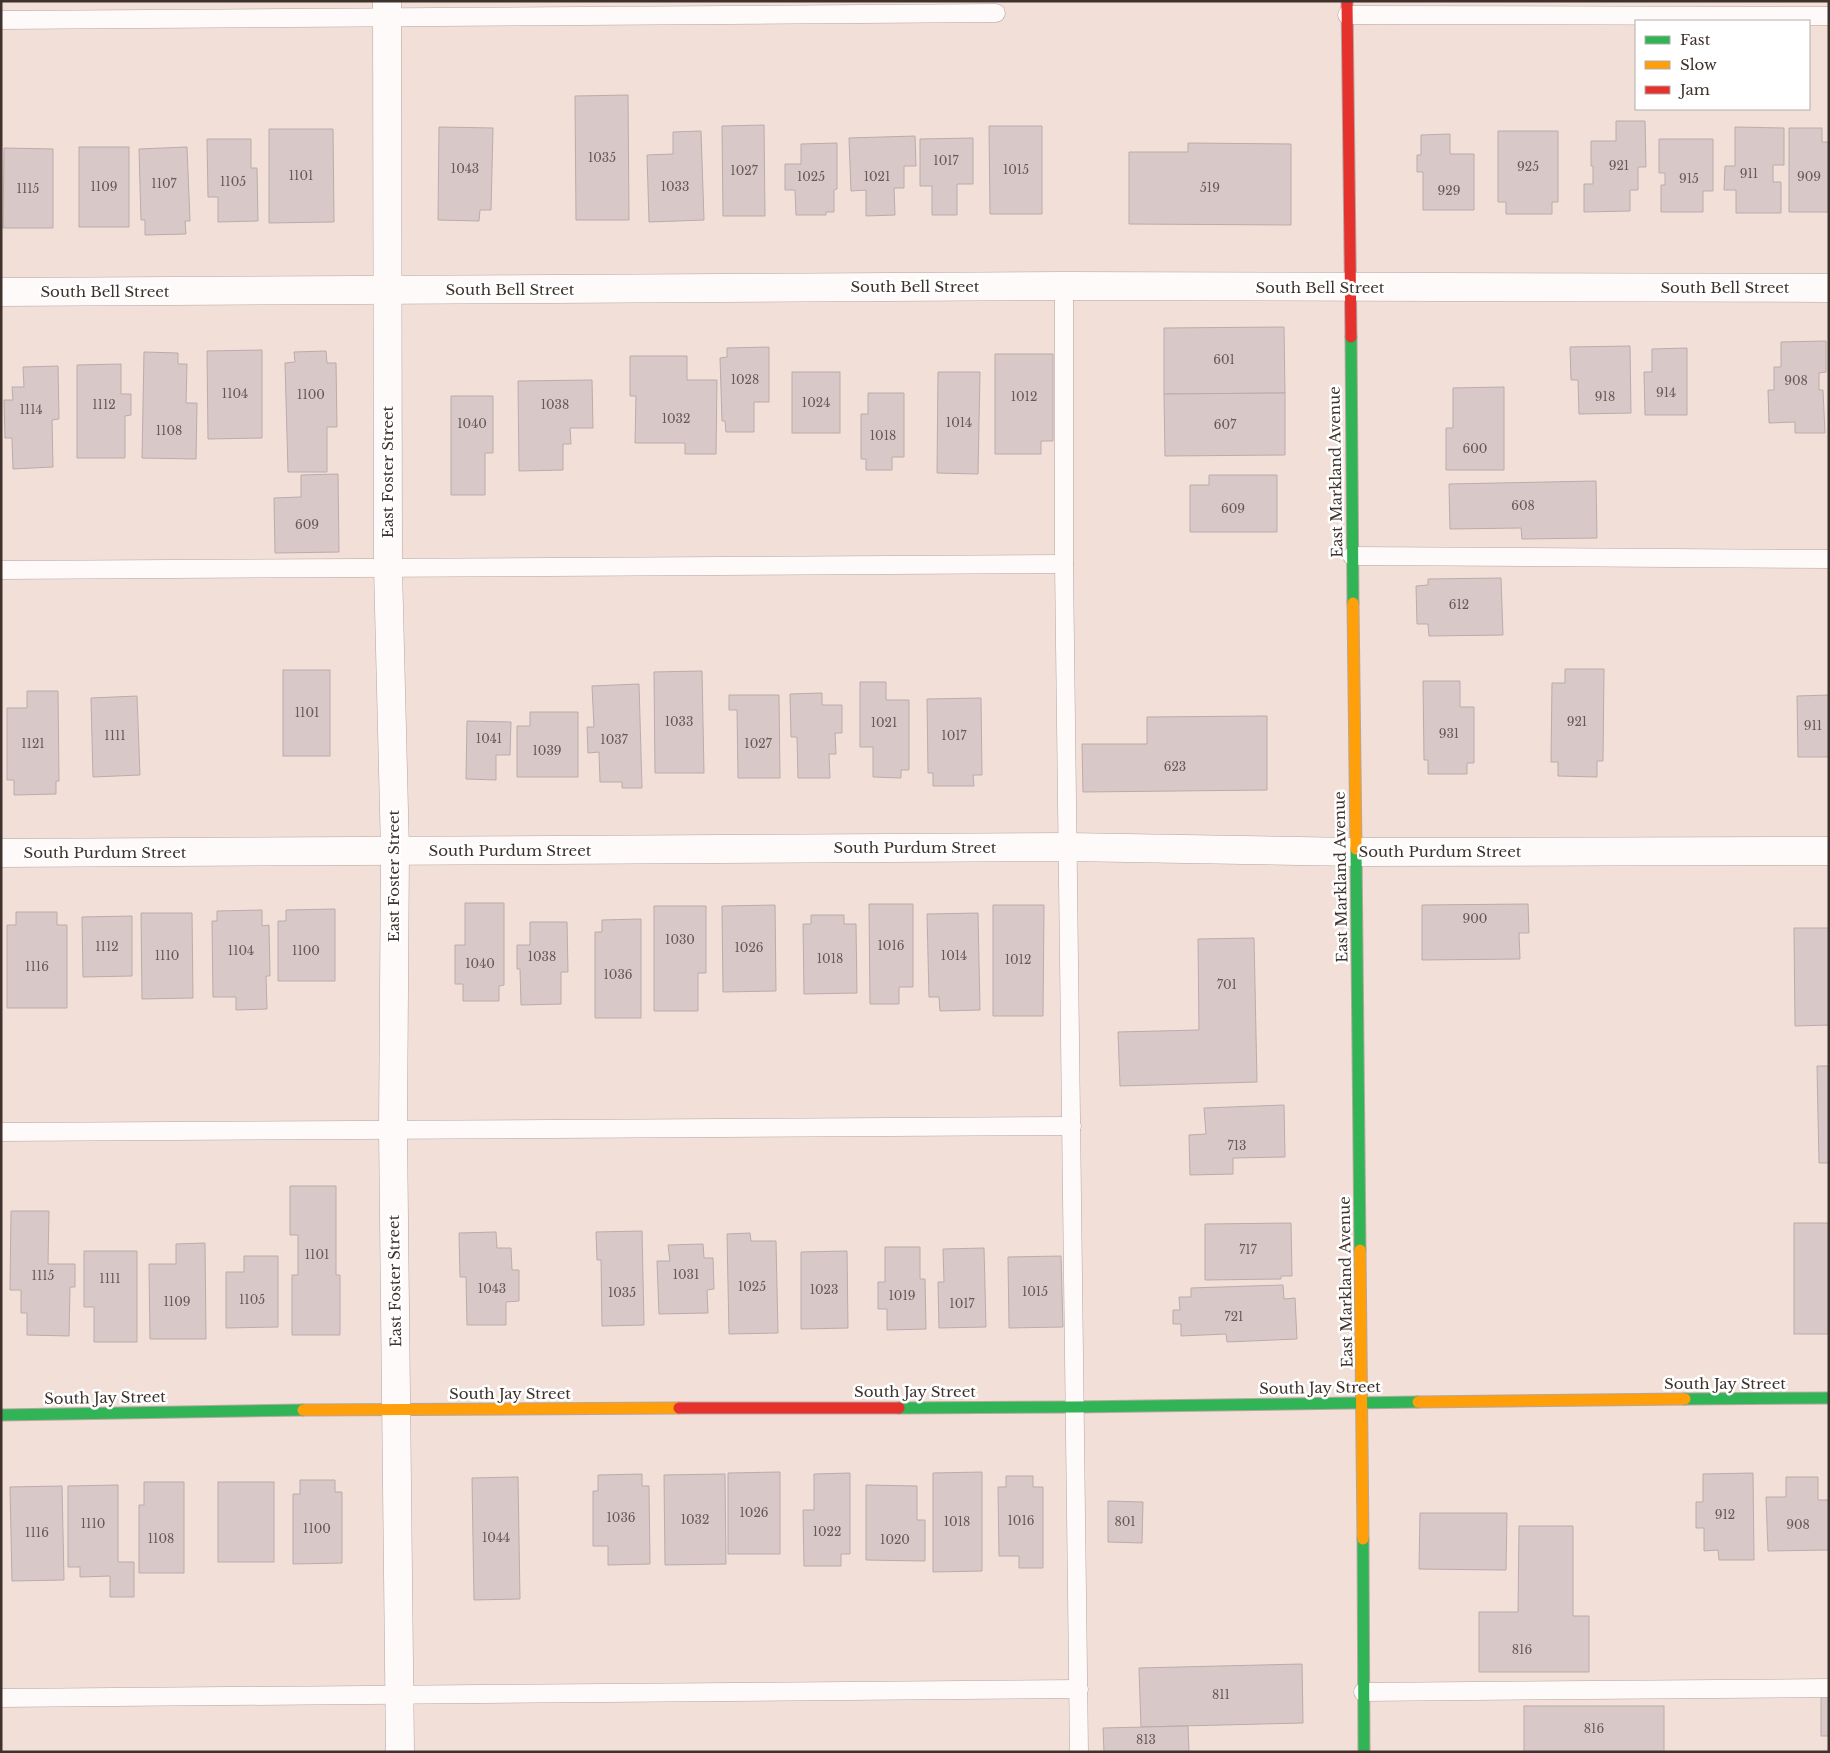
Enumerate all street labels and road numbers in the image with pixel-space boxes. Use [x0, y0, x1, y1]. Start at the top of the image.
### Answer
street label: South Bell Street [850, 277, 980, 296]
street label: South Bell Street [1255, 278, 1385, 297]
street label: South Bell Street [1660, 278, 1790, 297]
street label: South Bell Street [445, 280, 575, 299]
street label: South Bell Street [40, 282, 170, 301]
street label: East Markland Avenue [1325, 386, 1346, 558]
street label: East Foster Street [378, 405, 397, 538]
street label: East Markland Avenue [1330, 791, 1351, 963]
street label: East Foster Street [384, 809, 403, 942]
street label: South Purdum Street [834, 838, 997, 857]
street label: South Purdum Street [429, 841, 592, 860]
street label: South Purdum Street [1359, 842, 1522, 861]
street label: South Purdum Street [24, 843, 187, 862]
street label: East Markland Avenue [1335, 1196, 1356, 1368]
street label: East Foster Street [384, 1214, 405, 1347]
street label: South Jay Street [1664, 1374, 1786, 1393]
street label: South Jay Street [1259, 1377, 1381, 1398]
street label: South Jay Street [854, 1382, 976, 1401]
street label: South Jay Street [449, 1384, 571, 1403]
street label: South Jay Street [44, 1387, 166, 1408]

